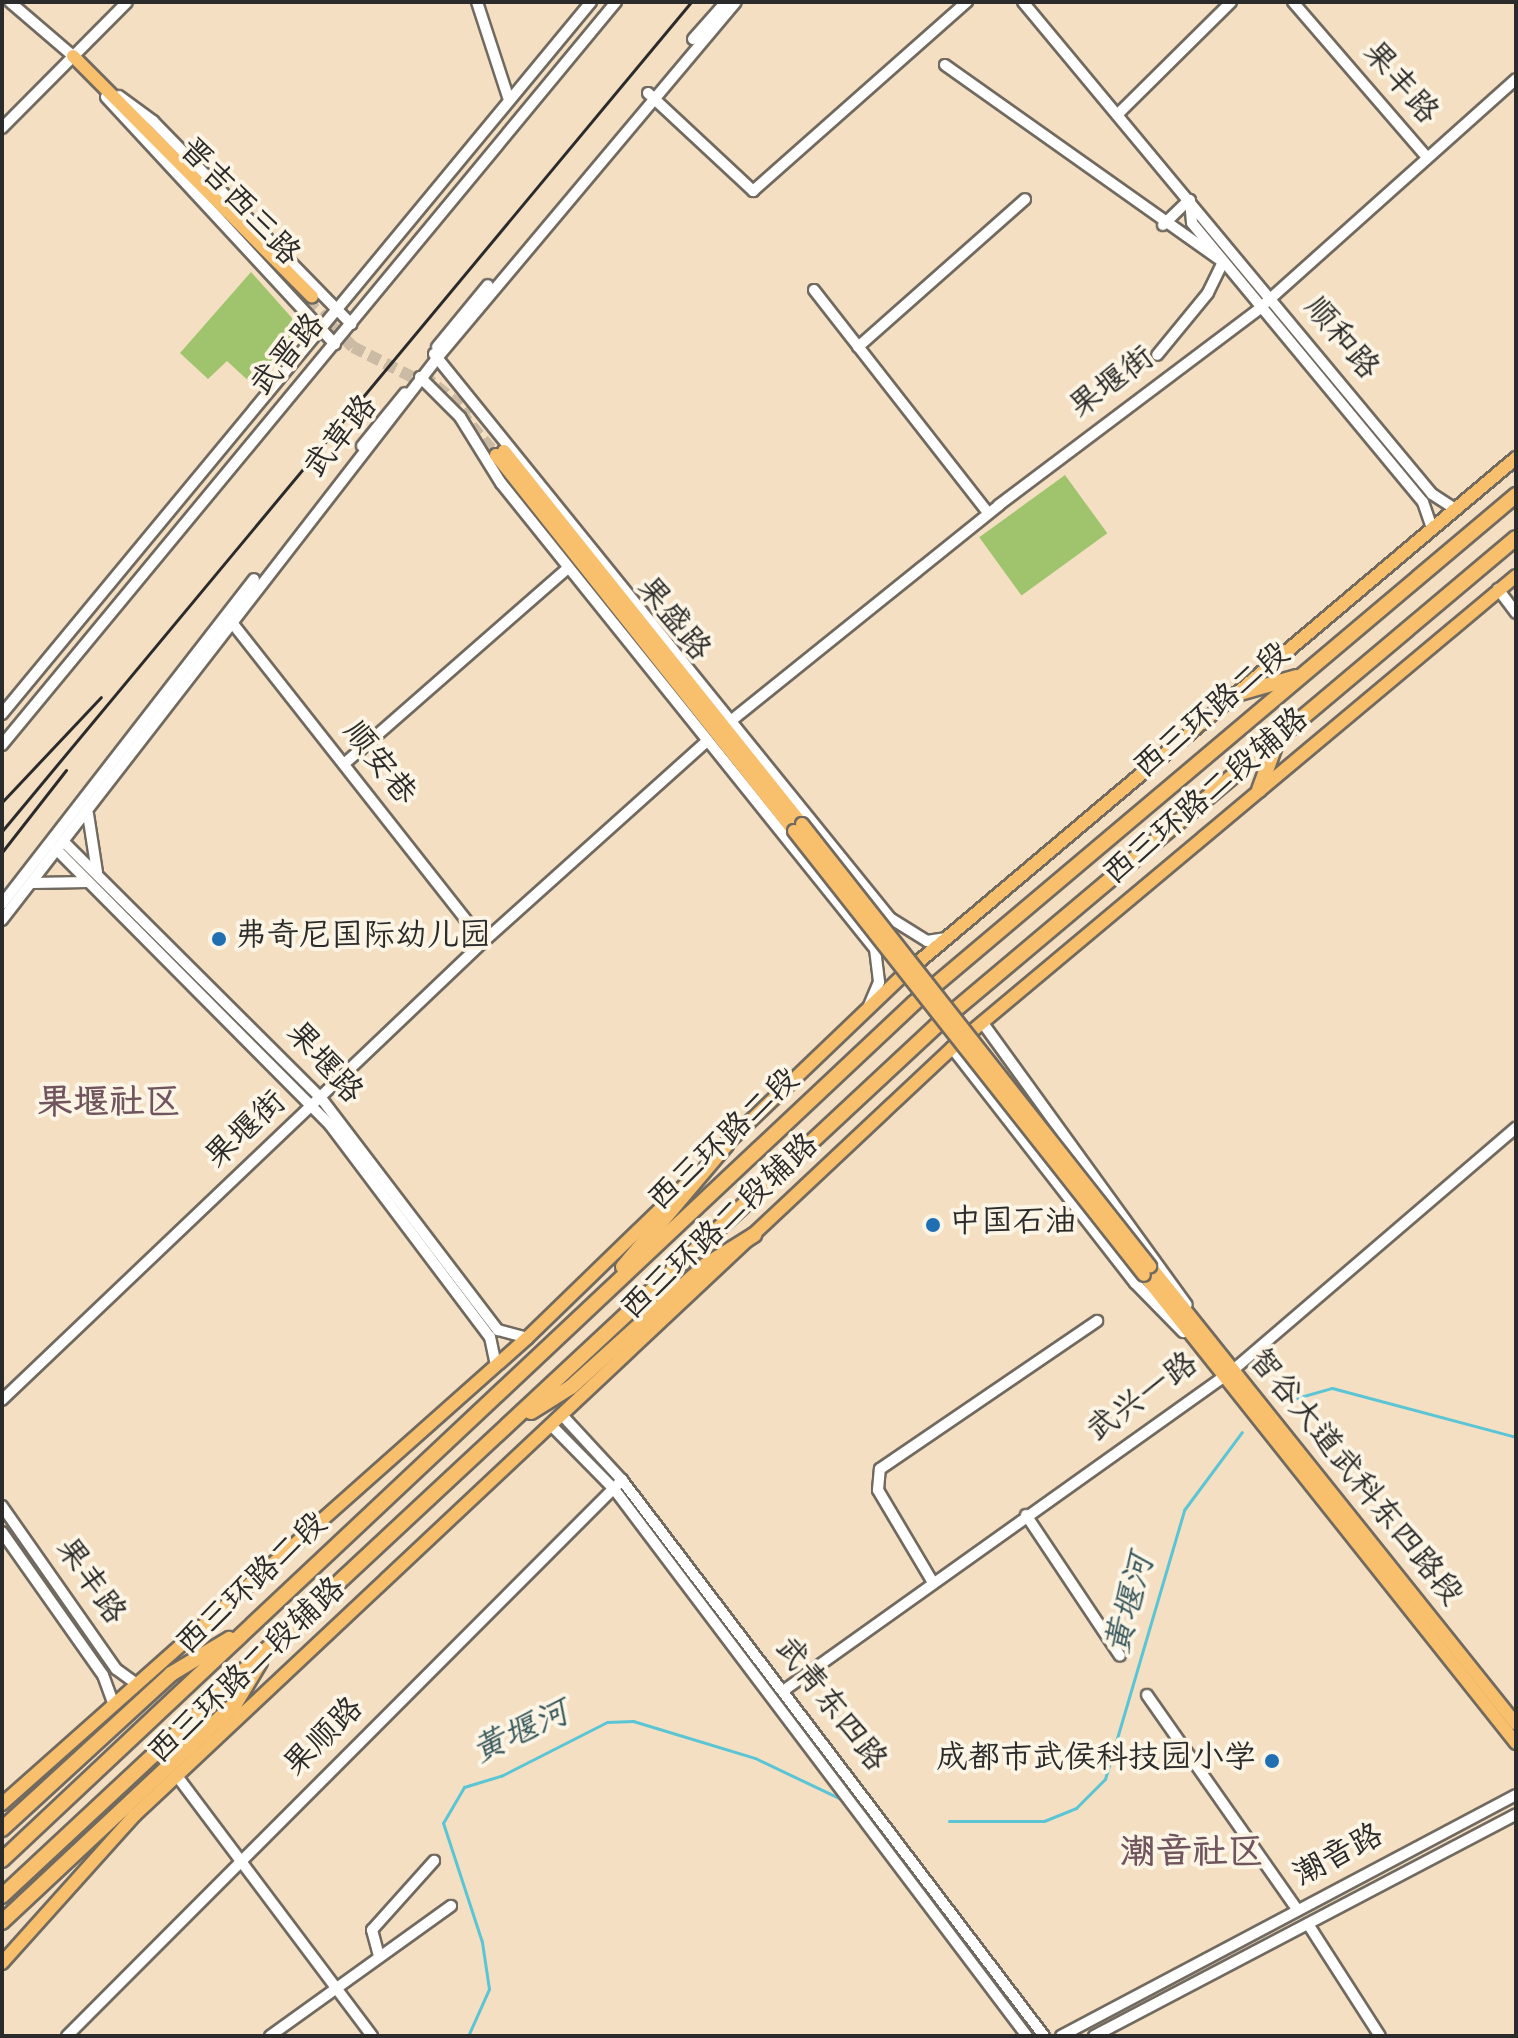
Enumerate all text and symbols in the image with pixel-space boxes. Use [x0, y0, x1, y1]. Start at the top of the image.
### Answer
street label: 果丰路 [1352, 36, 1444, 134]
street label: 晋吉西三路 [168, 132, 306, 276]
street label: 顺和路 [1293, 291, 1385, 389]
street label: 武晋路 [244, 308, 336, 406]
street label: 果堰街 [1064, 341, 1164, 429]
street label: 武草路 [298, 390, 388, 488]
street label: 果盛路 [626, 572, 716, 670]
street label: 西三环路二段 [1128, 637, 1300, 789]
street label: 西三环路二段辅路 [1098, 702, 1318, 896]
street label: 顺安巷 [332, 715, 422, 815]
place label: 弗奇尼国际幼儿园 [235, 920, 491, 958]
marker: 弗奇尼国际幼儿园 [210, 930, 228, 948]
street label: 果堰路 [276, 1016, 368, 1114]
street label: 西三环路二段 [643, 1062, 809, 1222]
district label: 果堰社区 [37, 1085, 181, 1129]
street label: 果堰街 [200, 1085, 296, 1179]
street label: 西三环路二段辅路 [615, 1128, 829, 1330]
place label: 中国石油 [949, 1206, 1077, 1244]
marker: 中国石油 [924, 1216, 942, 1234]
street label: 智谷大道武科东四路段 [1237, 1343, 1469, 1615]
street label: 武兴一路 [1081, 1347, 1207, 1453]
street label: 西三环路二段 [171, 1506, 337, 1666]
street label: 果丰路 [45, 1533, 131, 1633]
water label: 黄堰河 [1100, 1550, 1166, 1660]
street label: 西三环路二段辅路 [142, 1572, 356, 1774]
street label: 武青东四路 [764, 1631, 892, 1781]
street label: 果顺路 [278, 1691, 374, 1787]
water label: 黄堰河 [467, 1695, 577, 1775]
place label: 成都市武侯科技园小学 [936, 1742, 1256, 1780]
marker: 成都市武侯科技园小学 [1263, 1752, 1281, 1770]
street label: 潮音路 [1289, 1819, 1391, 1897]
district label: 潮音社区 [1120, 1835, 1264, 1879]

